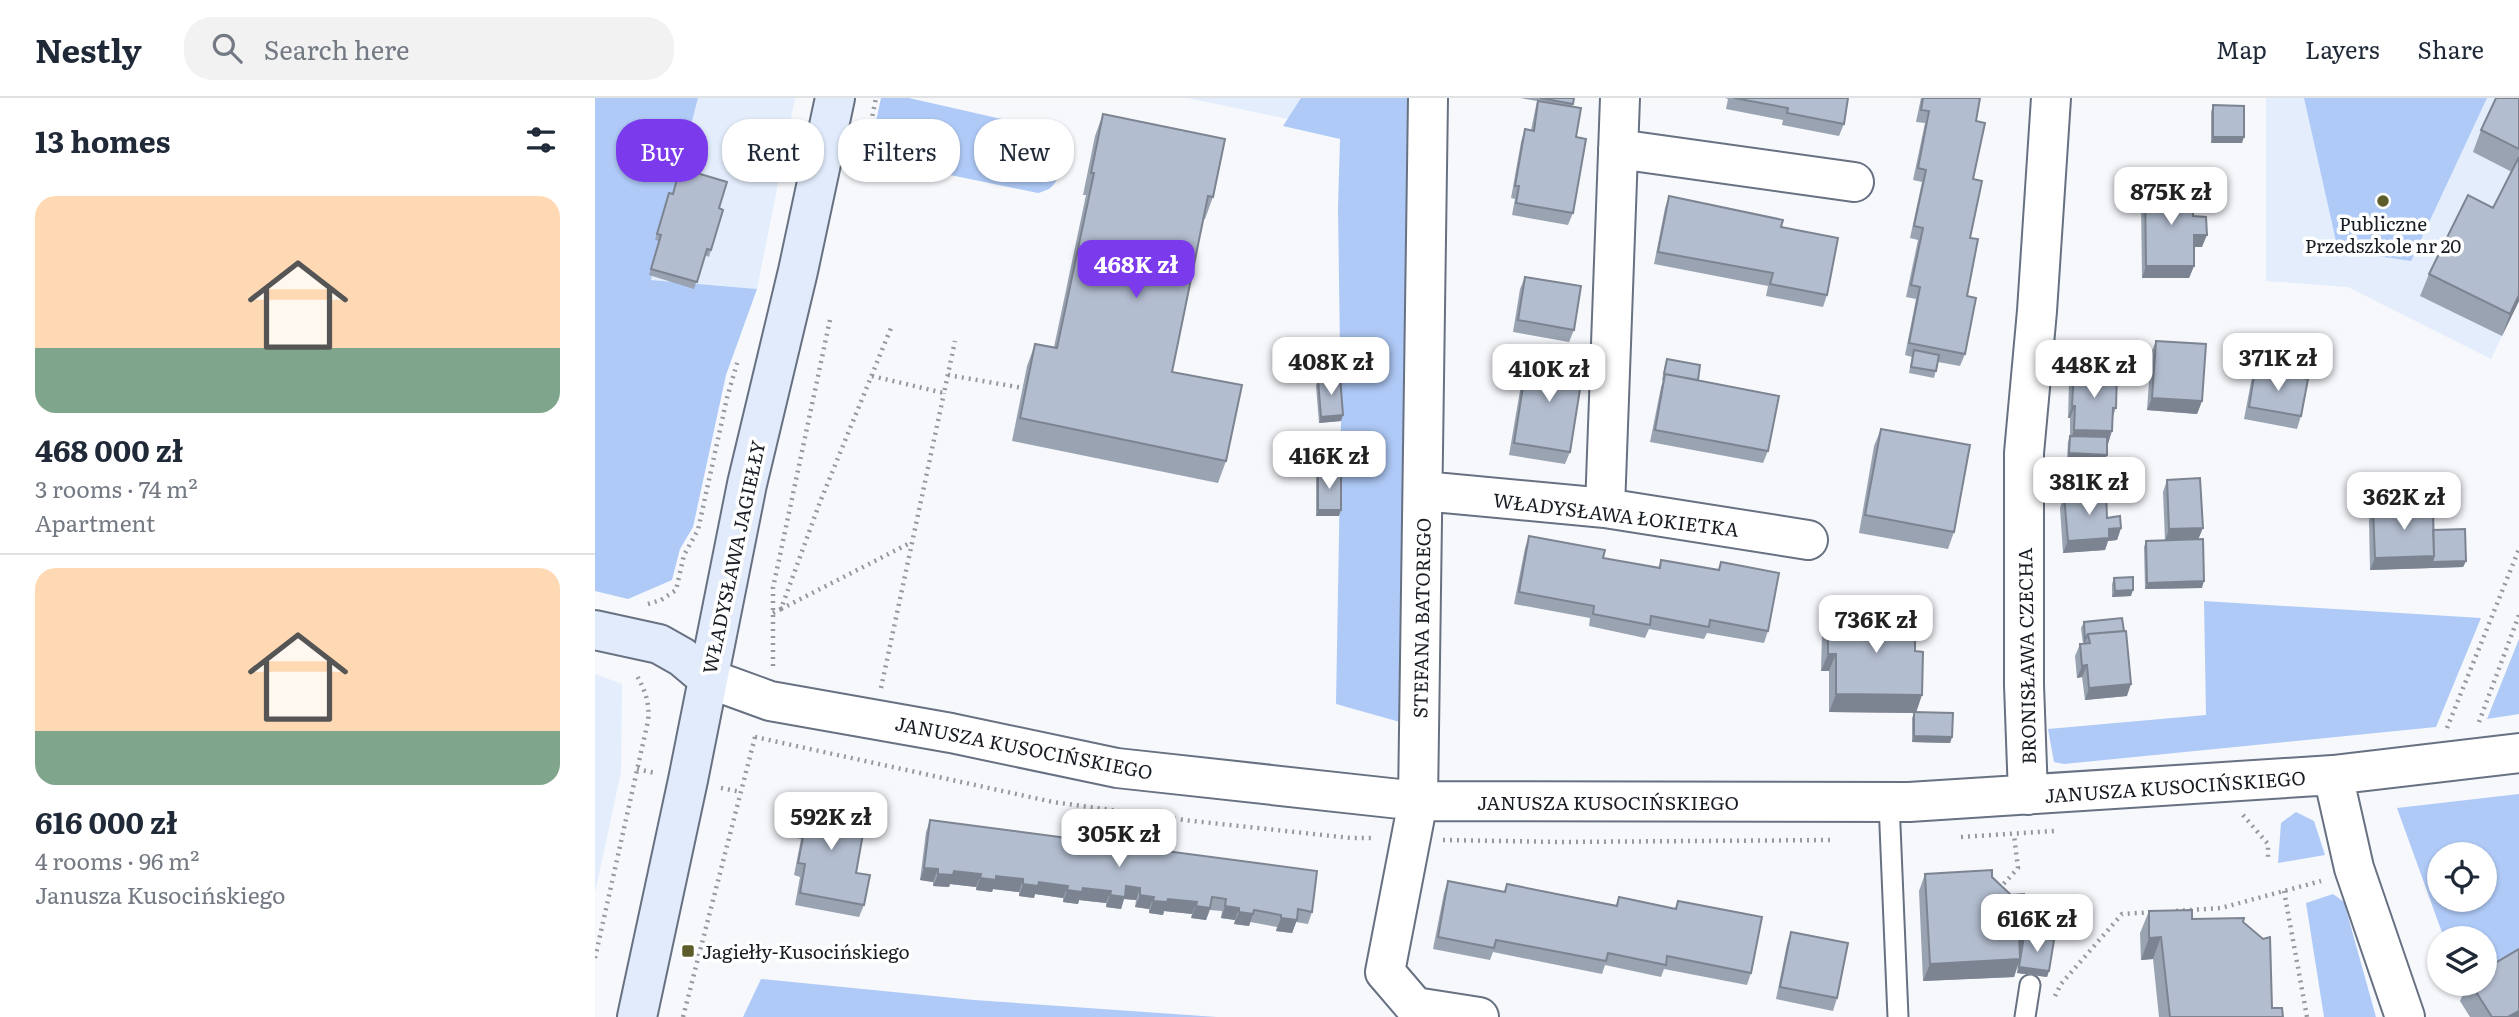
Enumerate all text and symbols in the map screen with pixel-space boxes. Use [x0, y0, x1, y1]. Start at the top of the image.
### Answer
search box [184, 17, 674, 80]
text: Nestly [35, 24, 142, 73]
icon: search [208, 29, 246, 67]
text: Search here [264, 29, 410, 68]
text: Map [2216, 31, 2267, 66]
text: Layers [2305, 31, 2379, 66]
text: Share [2417, 31, 2484, 66]
text: 13 homes [35, 118, 171, 162]
chip: Buy [616, 119, 708, 182]
chip: Rent [722, 119, 824, 182]
chip: Filters [838, 119, 960, 182]
chip: New [974, 119, 1074, 182]
icon: filters [522, 121, 560, 159]
pin: 875K zł [2106, 167, 2236, 227]
text: 875K zł [2130, 173, 2212, 207]
marker: Publiczne Przedszkole nr 20 [2375, 193, 2391, 209]
place label: Publiczne Przedszkole nr 20 [2305, 209, 2461, 259]
pin: 468K zł [1071, 240, 1201, 300]
icon: home [235, 242, 361, 368]
text: 468K zł [1094, 246, 1178, 280]
pin: 371K zł [2213, 334, 2343, 393]
pin: 408K zł [1266, 338, 1396, 397]
text: 371K zł [2239, 339, 2317, 373]
pin: 448K zł [2029, 341, 2159, 400]
text: 408K zł [1288, 343, 1374, 377]
pin: 410K zł [1484, 344, 1614, 404]
text: 448K zł [2051, 346, 2137, 380]
text: 410K zł [1508, 350, 1590, 384]
text: 468 000 zł [35, 427, 183, 471]
pin: 416K zł [1264, 432, 1394, 491]
street label: WŁADYSŁAWA JAGIEŁŁY [695, 437, 772, 676]
text: 416K zł [1289, 437, 1369, 471]
pin: 381K zł [2024, 458, 2154, 517]
text: 381K zł [2049, 463, 2129, 497]
text: 3 rooms · 74 m² [35, 471, 198, 505]
pin: 362K zł [2339, 472, 2469, 532]
text: 362K zł [2363, 478, 2445, 512]
street label: WŁADYSŁAWA ŁOKIETKA [1491, 485, 1741, 543]
text: Apartment [35, 505, 155, 539]
street label: STEFANA BATOREGO [1405, 517, 1437, 719]
street label: BRONISŁAWA CZECHA [2010, 547, 2042, 765]
pin: 736K zł [1811, 596, 1941, 655]
text: 736K zł [1835, 601, 1917, 635]
icon: home [235, 614, 361, 740]
street label: JANUSZA KUSOCIŃSKIEGO [893, 708, 1155, 786]
street label: JANUSZA KUSOCIŃSKIEGO [2043, 763, 2307, 809]
street label: JANUSZA KUSOCIŃSKIEGO [1477, 788, 1739, 816]
pin: 592K zł [766, 792, 896, 852]
text: 592K zł [790, 798, 872, 832]
text: 616 000 zł [35, 799, 177, 843]
pin: 305K zł [1054, 810, 1184, 869]
text: 305K zł [1077, 815, 1161, 849]
map controls [2427, 842, 2497, 996]
button: locate [2427, 842, 2497, 912]
text: 4 rooms · 96 m² [35, 843, 199, 877]
text: Janusza Kusocińskiego [35, 877, 286, 911]
pin: 616K zł [1972, 894, 2102, 954]
text: 616K zł [1997, 900, 2077, 934]
button: layers [2427, 926, 2497, 996]
place label: Jagiełły-Kusocińskiego [702, 937, 910, 965]
marker: Jagiełły-Kusocińskiego [680, 943, 696, 959]

